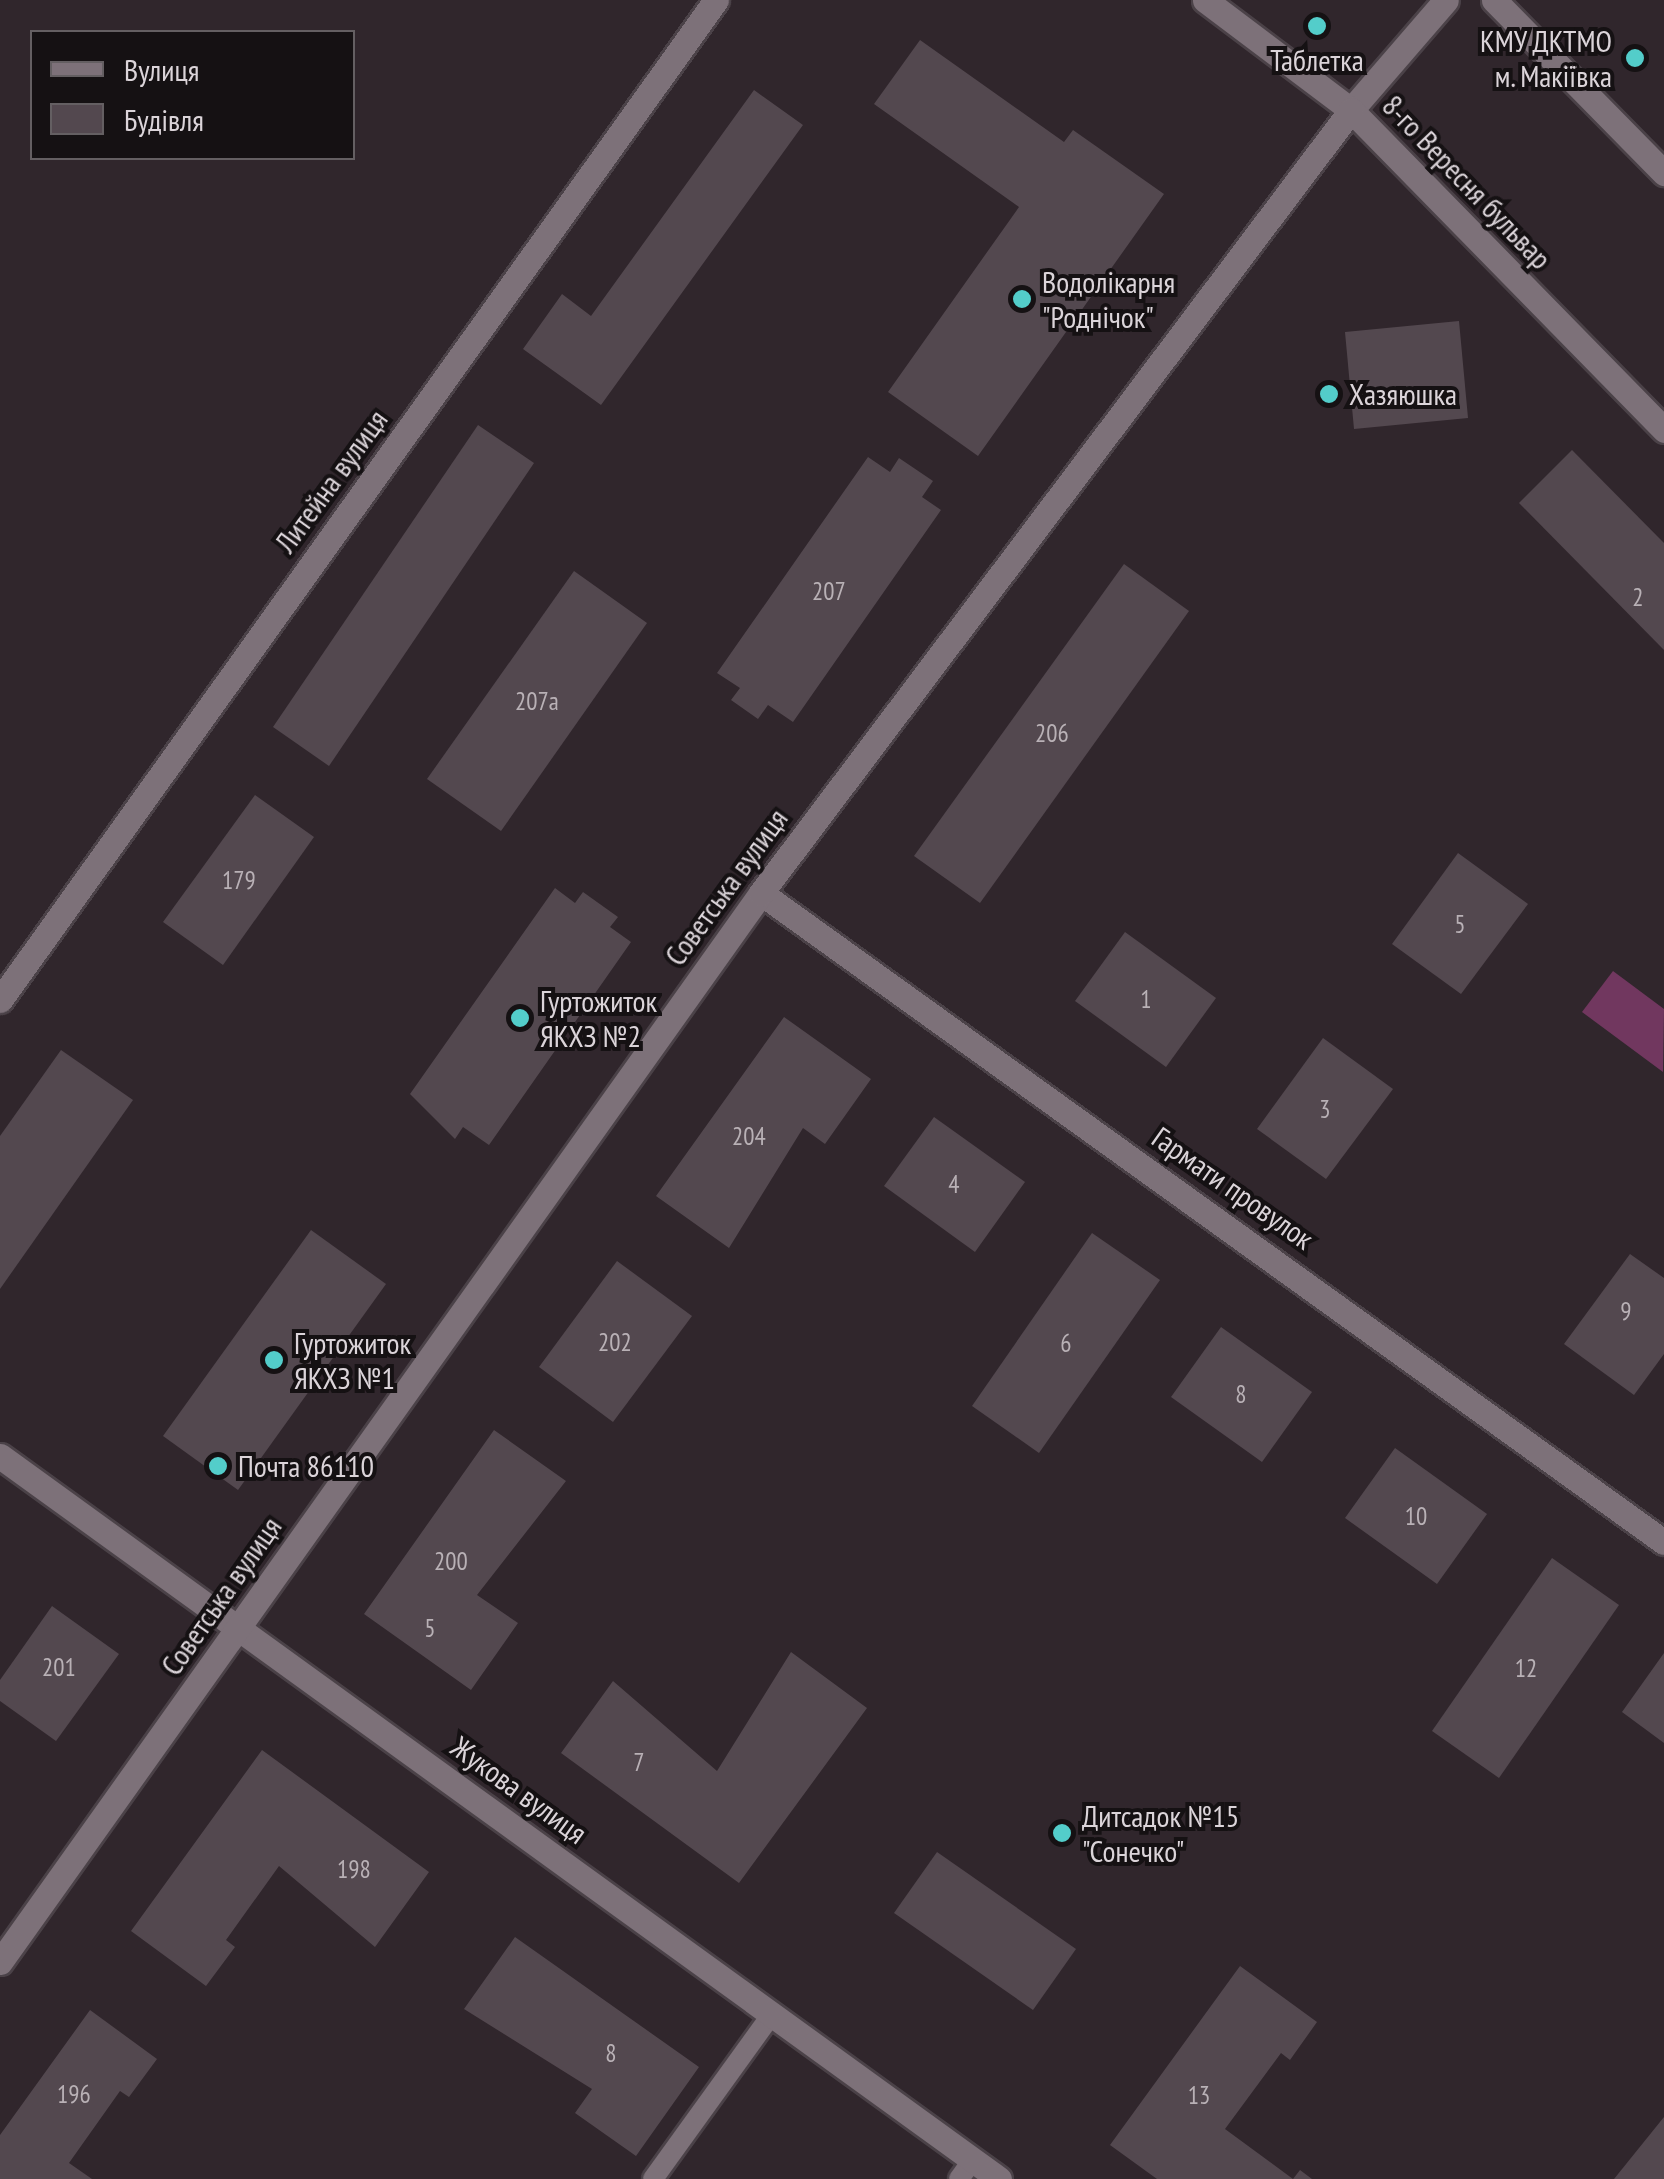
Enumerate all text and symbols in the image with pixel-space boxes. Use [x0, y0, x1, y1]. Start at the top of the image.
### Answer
marker: Таблетка [1306, 15, 1328, 37]
place label: КМУ ДКТМО м. Макіївка [1479, 23, 1612, 94]
legend [30, 30, 355, 160]
place label: Таблетка [1270, 42, 1364, 78]
marker: КМУ ДКТМО м. Макіївка [1622, 45, 1648, 71]
text: Вулиця [124, 50, 199, 89]
street label: 8-го Вересня бульвар [1375, 88, 1559, 276]
text: Будівля [124, 100, 204, 139]
place label: Водолікарня "Роднічок" [1042, 264, 1175, 334]
marker: Водолікарня "Роднічок" [1011, 288, 1033, 310]
place label: Хазяюшка [1349, 376, 1457, 412]
marker: Хазяюшка [1318, 383, 1340, 405]
street label: Литейна вулиця [267, 403, 395, 559]
house number: 207 [812, 576, 846, 606]
house number: 2 [1632, 582, 1644, 612]
house number: 207а [515, 686, 559, 716]
house number: 206 [1035, 718, 1069, 748]
street label: Советська вулиця [657, 802, 795, 972]
house number: 179 [222, 865, 256, 895]
house number: 5 [1454, 909, 1466, 939]
place label: Гуртожиток ЯКХЗ №2 [540, 983, 657, 1054]
house number: 1 [1140, 984, 1152, 1014]
marker: Гуртожиток ЯКХЗ №2 [509, 1007, 531, 1029]
house number: 3 [1319, 1094, 1331, 1124]
street label: Гармати провулок [1145, 1119, 1321, 1257]
house number: 204 [732, 1121, 766, 1151]
house number: 4 [948, 1169, 960, 1199]
house number: 9 [1620, 1296, 1632, 1326]
place label: Гуртожиток ЯКХЗ №1 [294, 1325, 411, 1396]
house number: 202 [598, 1327, 632, 1357]
house number: 6 [1060, 1328, 1072, 1358]
marker: Гуртожиток ЯКХЗ №1 [263, 1349, 285, 1371]
house number: 8 [1235, 1379, 1247, 1409]
place label: Почта 86110 [238, 1448, 374, 1484]
marker: Почта 86110 [207, 1455, 229, 1477]
house number: 10 [1405, 1501, 1427, 1531]
street label: Советська вулиця [153, 1510, 289, 1682]
house number: 200 [434, 1546, 468, 1576]
house number: 5 [424, 1613, 436, 1643]
house number: 201 [42, 1652, 76, 1682]
house number: 12 [1515, 1653, 1537, 1683]
street label: Жукова вулиця [444, 1729, 594, 1851]
house number: 7 [633, 1747, 645, 1777]
place label: Дитсадок №15 "Сонечко" [1082, 1798, 1239, 1868]
marker: Дитсадок №15 "Сонечко" [1051, 1822, 1073, 1844]
house number: 198 [337, 1854, 371, 1884]
house number: 8 [605, 2038, 617, 2068]
house number: 196 [57, 2079, 91, 2109]
house number: 13 [1188, 2080, 1210, 2110]

